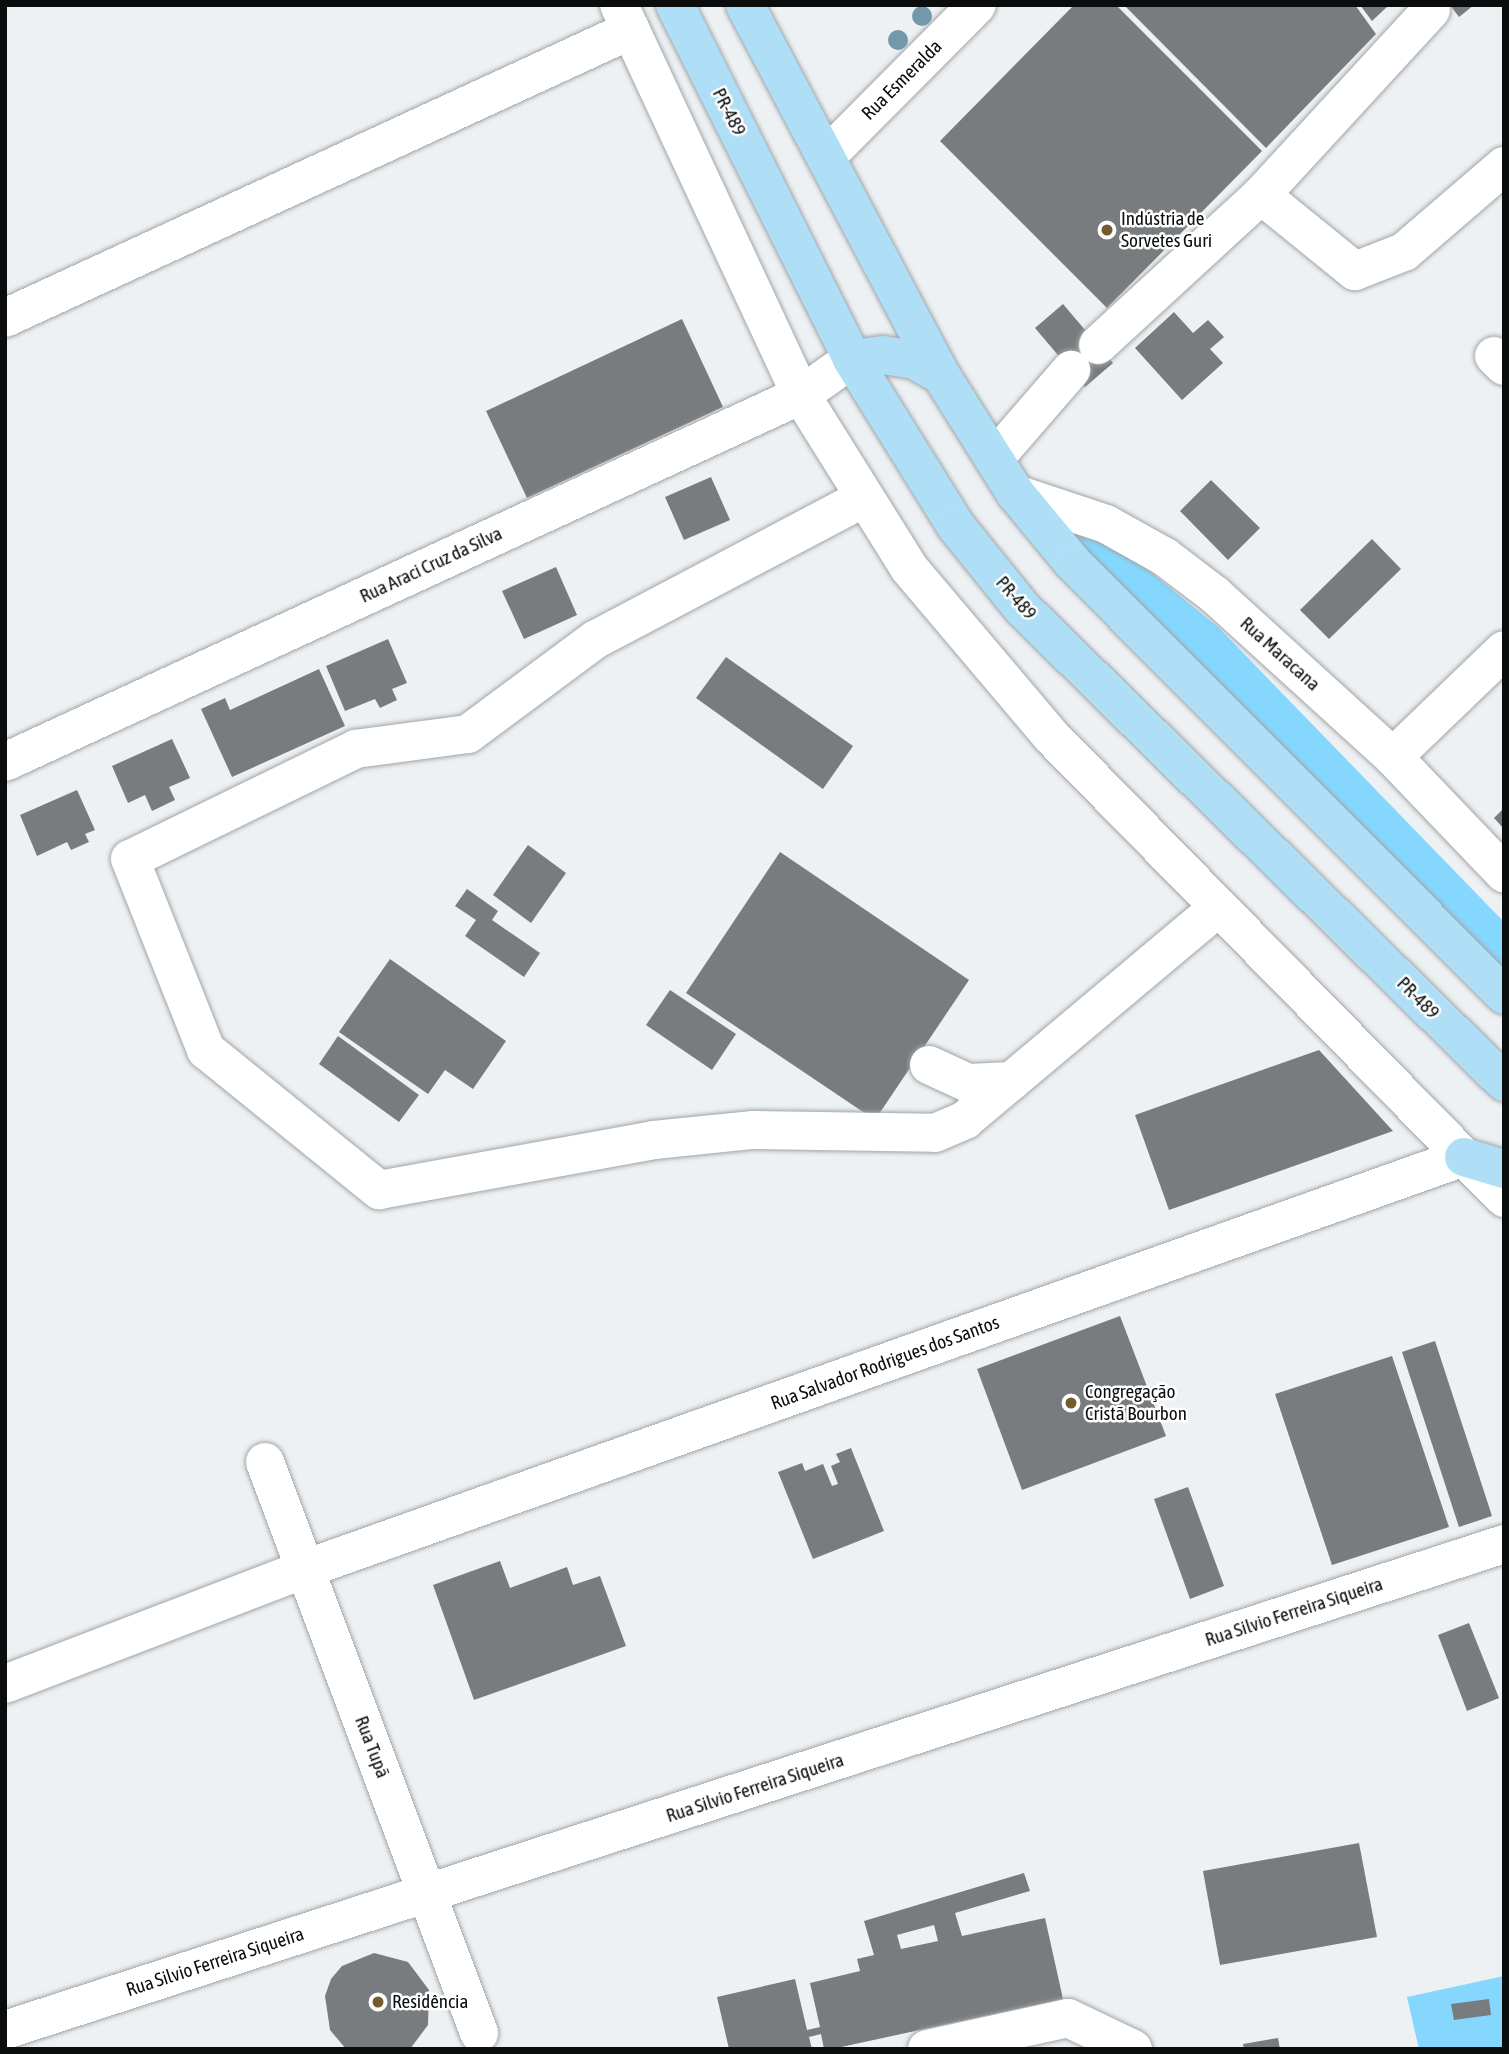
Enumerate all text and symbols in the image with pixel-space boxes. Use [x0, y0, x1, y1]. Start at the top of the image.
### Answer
street label: Rua Esmeralda [857, 35, 947, 125]
street label: PR-489 [707, 84, 751, 140]
place label: Indústria de Sorvetes Guri [1121, 208, 1212, 252]
marker: Indústria de Sorvetes Guri [1099, 222, 1115, 238]
street label: Rua Araci Cruz da Silva [356, 522, 506, 608]
street label: PR-489 [991, 572, 1041, 624]
street label: Rua Maracana [1235, 612, 1325, 696]
street label: PR-489 [1392, 972, 1444, 1024]
street label: Rua Salvador Rodrigues dos Santos [768, 1311, 1002, 1415]
place label: Congregação Cristã Bourbon [1085, 1381, 1187, 1425]
marker: Congregação Cristã Bourbon [1063, 1395, 1079, 1411]
street label: Rua Silvio Ferreira Siqueira [1202, 1573, 1386, 1651]
street label: Rua Tupã [350, 1713, 394, 1781]
street label: Rua Silvio Ferreira Siqueira [663, 1749, 847, 1827]
street label: Rua Silvio Ferreira Siqueira [123, 1923, 307, 2001]
place label: Residência [392, 1991, 468, 2013]
marker: Residência [370, 1994, 386, 2010]

